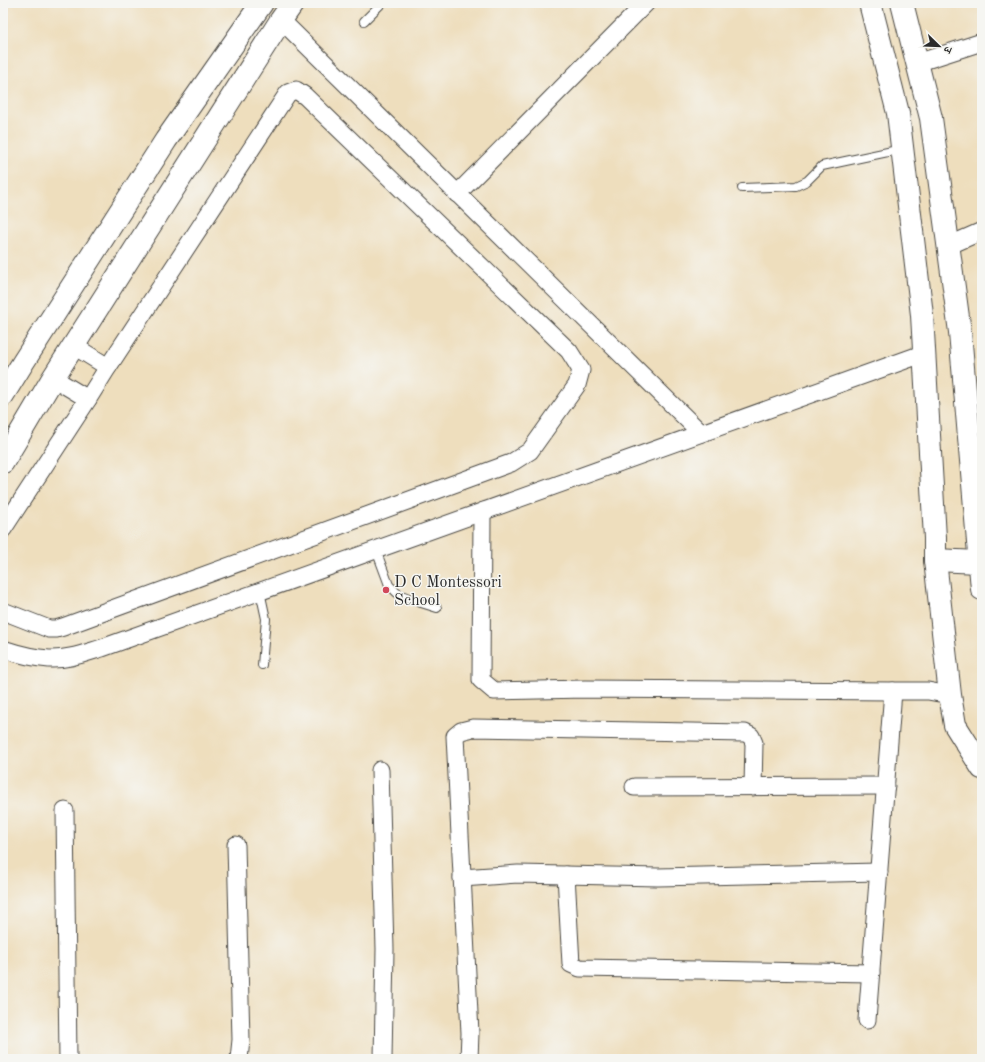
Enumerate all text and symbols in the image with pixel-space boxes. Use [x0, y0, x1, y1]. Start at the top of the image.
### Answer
north arrow [919, 26, 959, 66]
text: उ [940, 44, 953, 55]
place label: D C Montessori School [394, 575, 502, 609]
marker: D C Montessori School [381, 585, 391, 595]

